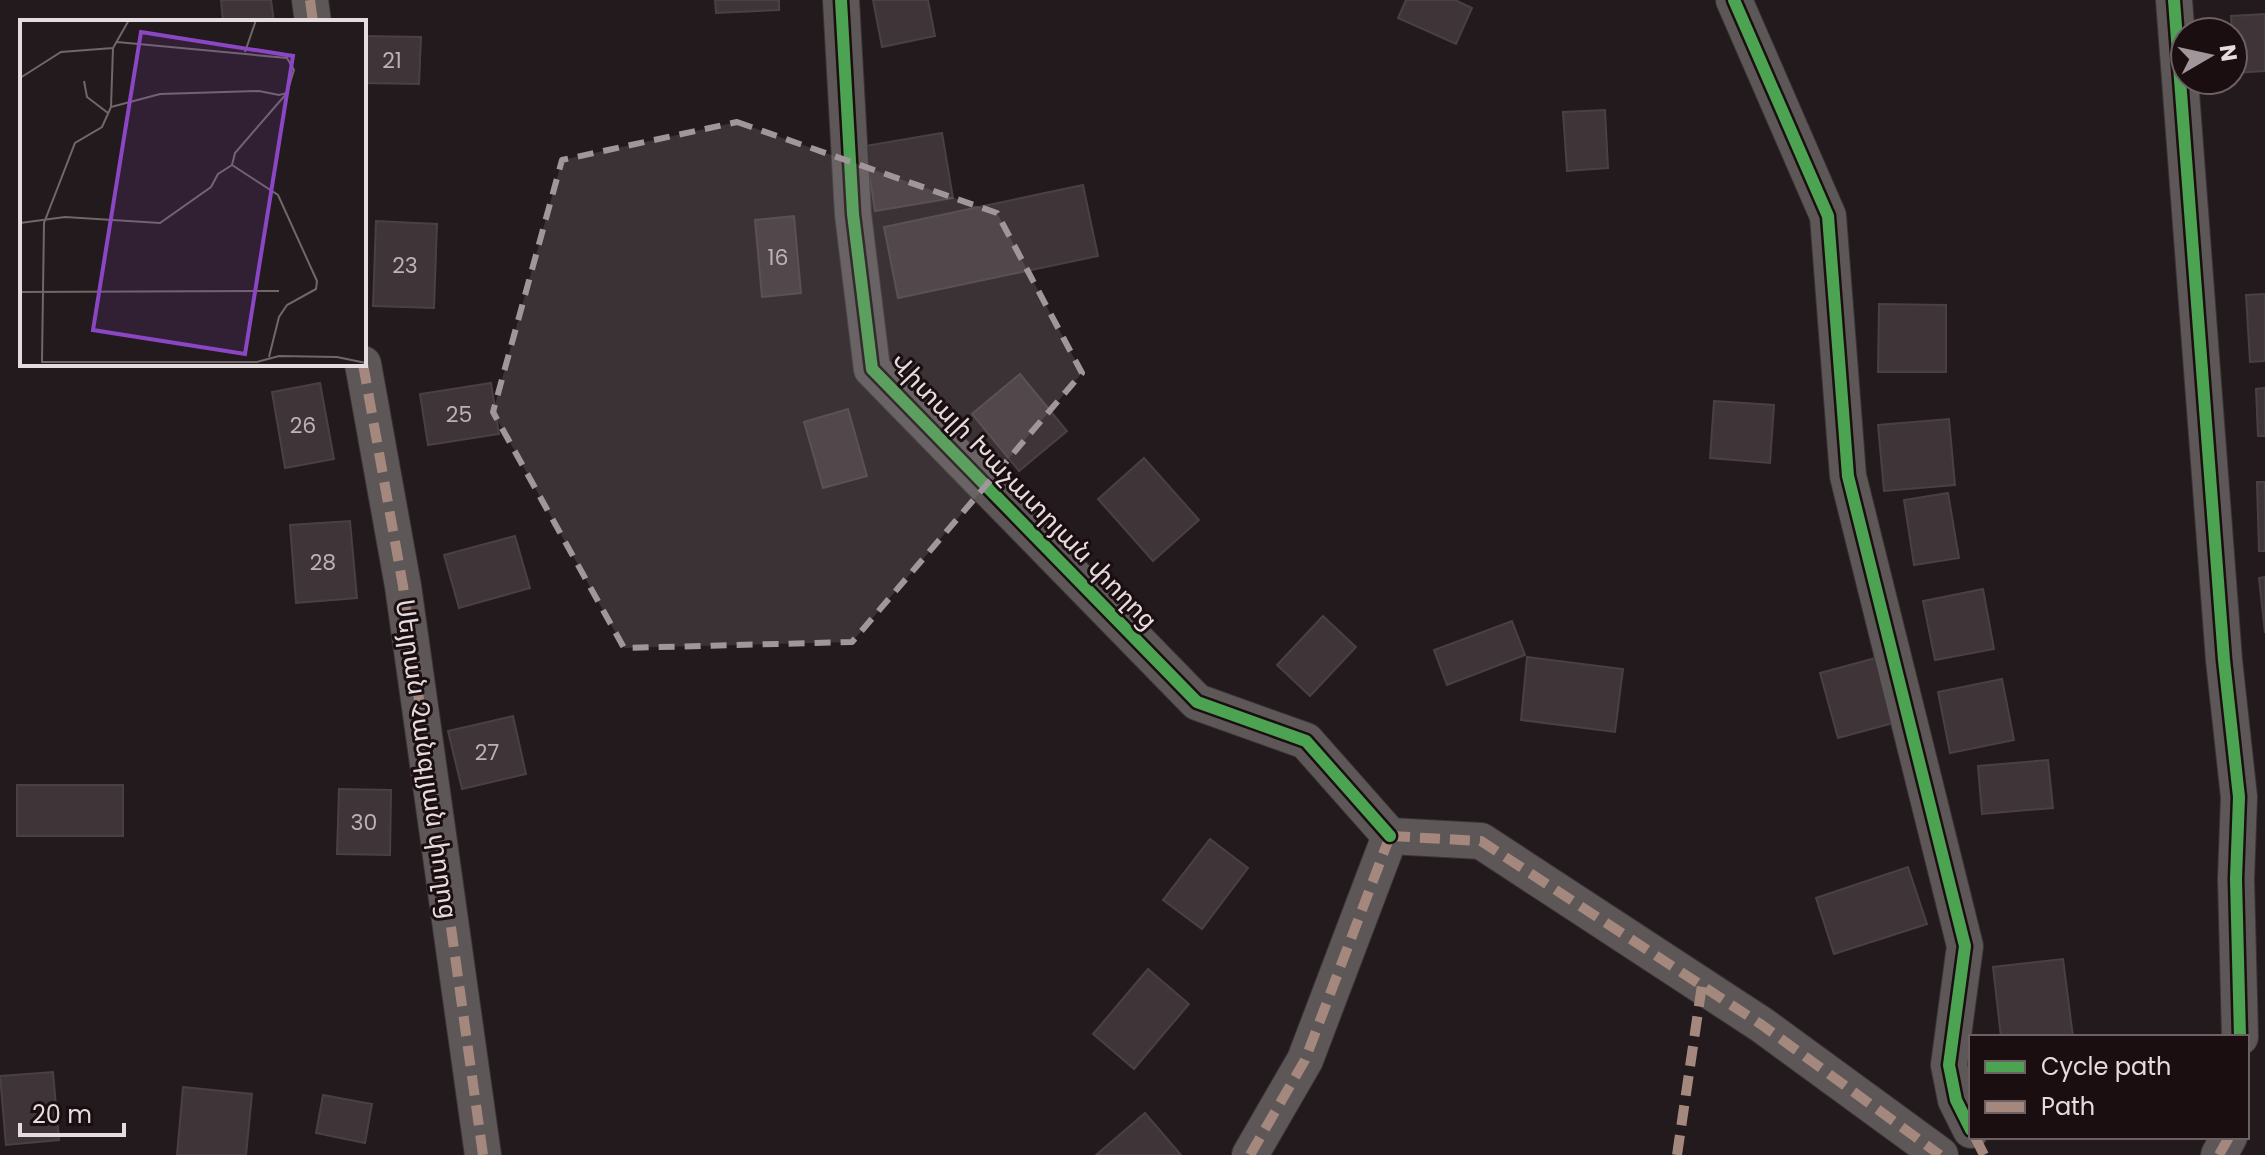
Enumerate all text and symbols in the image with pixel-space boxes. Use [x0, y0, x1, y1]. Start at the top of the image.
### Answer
north arrow [2169, 16, 2249, 96]
inset map [20, 20, 366, 366]
text: N [2212, 42, 2245, 64]
house number: 21 [382, 45, 402, 76]
house number: 16 [767, 242, 789, 273]
house number: 23 [392, 250, 418, 281]
street label: Վիտալի Խաչատրյան փողոց [882, 345, 1166, 637]
house number: 25 [446, 399, 472, 430]
house number: 26 [290, 410, 316, 441]
house number: 28 [310, 547, 336, 578]
street label: Սեյրան Չանգլյան փողոց [387, 597, 467, 921]
house number: 27 [475, 737, 499, 768]
house number: 30 [351, 807, 377, 838]
legend [1969, 1035, 2249, 1139]
text: Cycle path [2041, 1050, 2171, 1083]
scale bar [20, 1087, 124, 1137]
text: Path [2041, 1090, 2095, 1123]
text: 20 m [32, 1098, 92, 1131]

